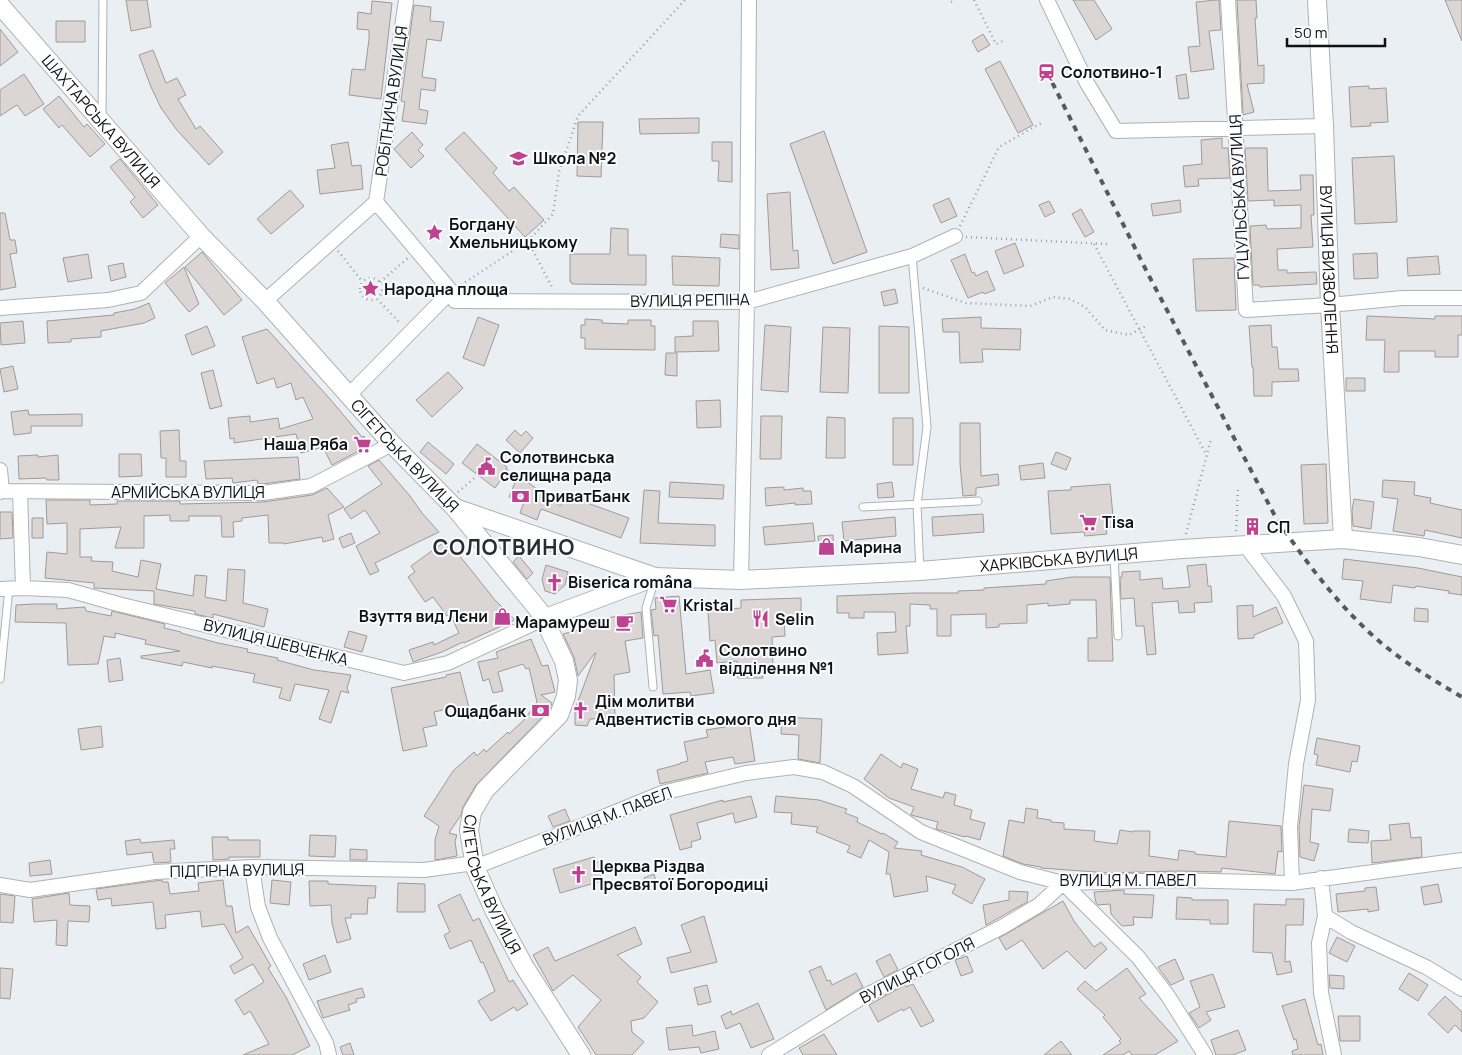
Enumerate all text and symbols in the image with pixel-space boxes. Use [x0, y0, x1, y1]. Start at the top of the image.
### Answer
scale bar [1287, 15, 1384, 47]
text: 50 m [1294, 22, 1328, 43]
street label: РОБІТНИЧА ВУЛИЦЯ [370, 24, 412, 178]
street label: ШАХТАРСЬКА ВУЛИЦЯ [37, 50, 165, 193]
place label: Солотвино-1 [1061, 61, 1163, 83]
station icon: Солотвино-1 [1037, 62, 1057, 82]
street label: ГУЦУЛЬСЬКА ВУЛИЦЯ [1224, 114, 1254, 280]
place label: Школа №2 [533, 147, 616, 169]
school or university icon: Школа №2 [509, 148, 529, 168]
street label: ВУЛИЦЯ ВИЗВОЛЕННЯ [1315, 185, 1344, 355]
place label: Богдану Хмельницькому [449, 213, 577, 253]
place icon: Богдану Хмельницькому [425, 223, 445, 243]
place label: Народна площа [384, 278, 508, 300]
place icon: Народна площа [360, 279, 380, 299]
street label: ВУЛИЦЯ РЕПІНА [630, 288, 750, 312]
street label: СІГЕТСЬКА ВУЛИЦЯ [346, 394, 464, 517]
place label: Наша Ряба [264, 433, 348, 455]
supermarket icon: Наша Ряба [352, 434, 372, 454]
place label: Солотвинська селищна рада [500, 446, 614, 486]
public building icon: Солотвинська селищна рада [476, 456, 496, 476]
street label: АРМІЙСЬКА ВУЛИЦЯ [111, 481, 265, 503]
place label: ПриватБанк [534, 485, 630, 507]
bank icon: ПриватБанк [510, 486, 530, 506]
place label: Tisa [1102, 511, 1134, 533]
supermarket icon: Tisa [1078, 512, 1098, 532]
place label: СП [1267, 516, 1290, 538]
building icon: СП [1243, 517, 1263, 537]
district label: СОЛОТВИНО [433, 533, 575, 561]
place label: Марина [840, 536, 902, 558]
shop icon: Марина [816, 537, 836, 557]
street label: ХАРКІВСЬКА ВУЛИЦЯ [979, 542, 1139, 577]
place label: Biserica româna [568, 571, 692, 593]
church icon: Biserica româna [544, 572, 564, 592]
place label: Kristal [683, 594, 734, 616]
supermarket icon: Kristal [659, 595, 679, 615]
place label: Взуття вид Лєни [359, 605, 488, 627]
shop icon: Взуття вид Лєни [492, 606, 512, 626]
place label: Selin [775, 608, 814, 630]
restaurant icon: Selin [751, 609, 771, 629]
place label: Марамуреш [515, 611, 610, 633]
cafe icon: Марамуреш [614, 612, 634, 632]
street label: ВУЛИЦЯ ШЕВЧЕНКА [201, 613, 351, 671]
place label: Солотвино відділення №1 [719, 639, 834, 679]
public building icon: Солотвино відділення №1 [695, 649, 715, 669]
place label: Дім молитви Адвентистів сьомого дня [595, 690, 797, 730]
place label: Ощадбанк [445, 700, 526, 722]
church icon: Дім молитви Адвентистів сьомого дня [571, 700, 591, 720]
bank icon: Ощадбанк [530, 701, 550, 721]
street label: ВУЛИЦЯ М. ПАВЕЛ [539, 781, 675, 851]
street label: СІГЕТСЬКА ВУЛИЦЯ [458, 813, 527, 958]
place label: Церква Різдва Пресвятої Богородиці [592, 855, 769, 895]
street label: ПІДГІРНА ВУЛИЦЯ [169, 858, 305, 882]
church icon: Церква Різдва Пресвятої Богородиці [568, 865, 588, 885]
street label: ВУЛИЦЯ М. ПАВЕЛ [1059, 869, 1197, 891]
street label: ВУЛИЦЯ ГОГОЛЯ [856, 932, 978, 1008]

